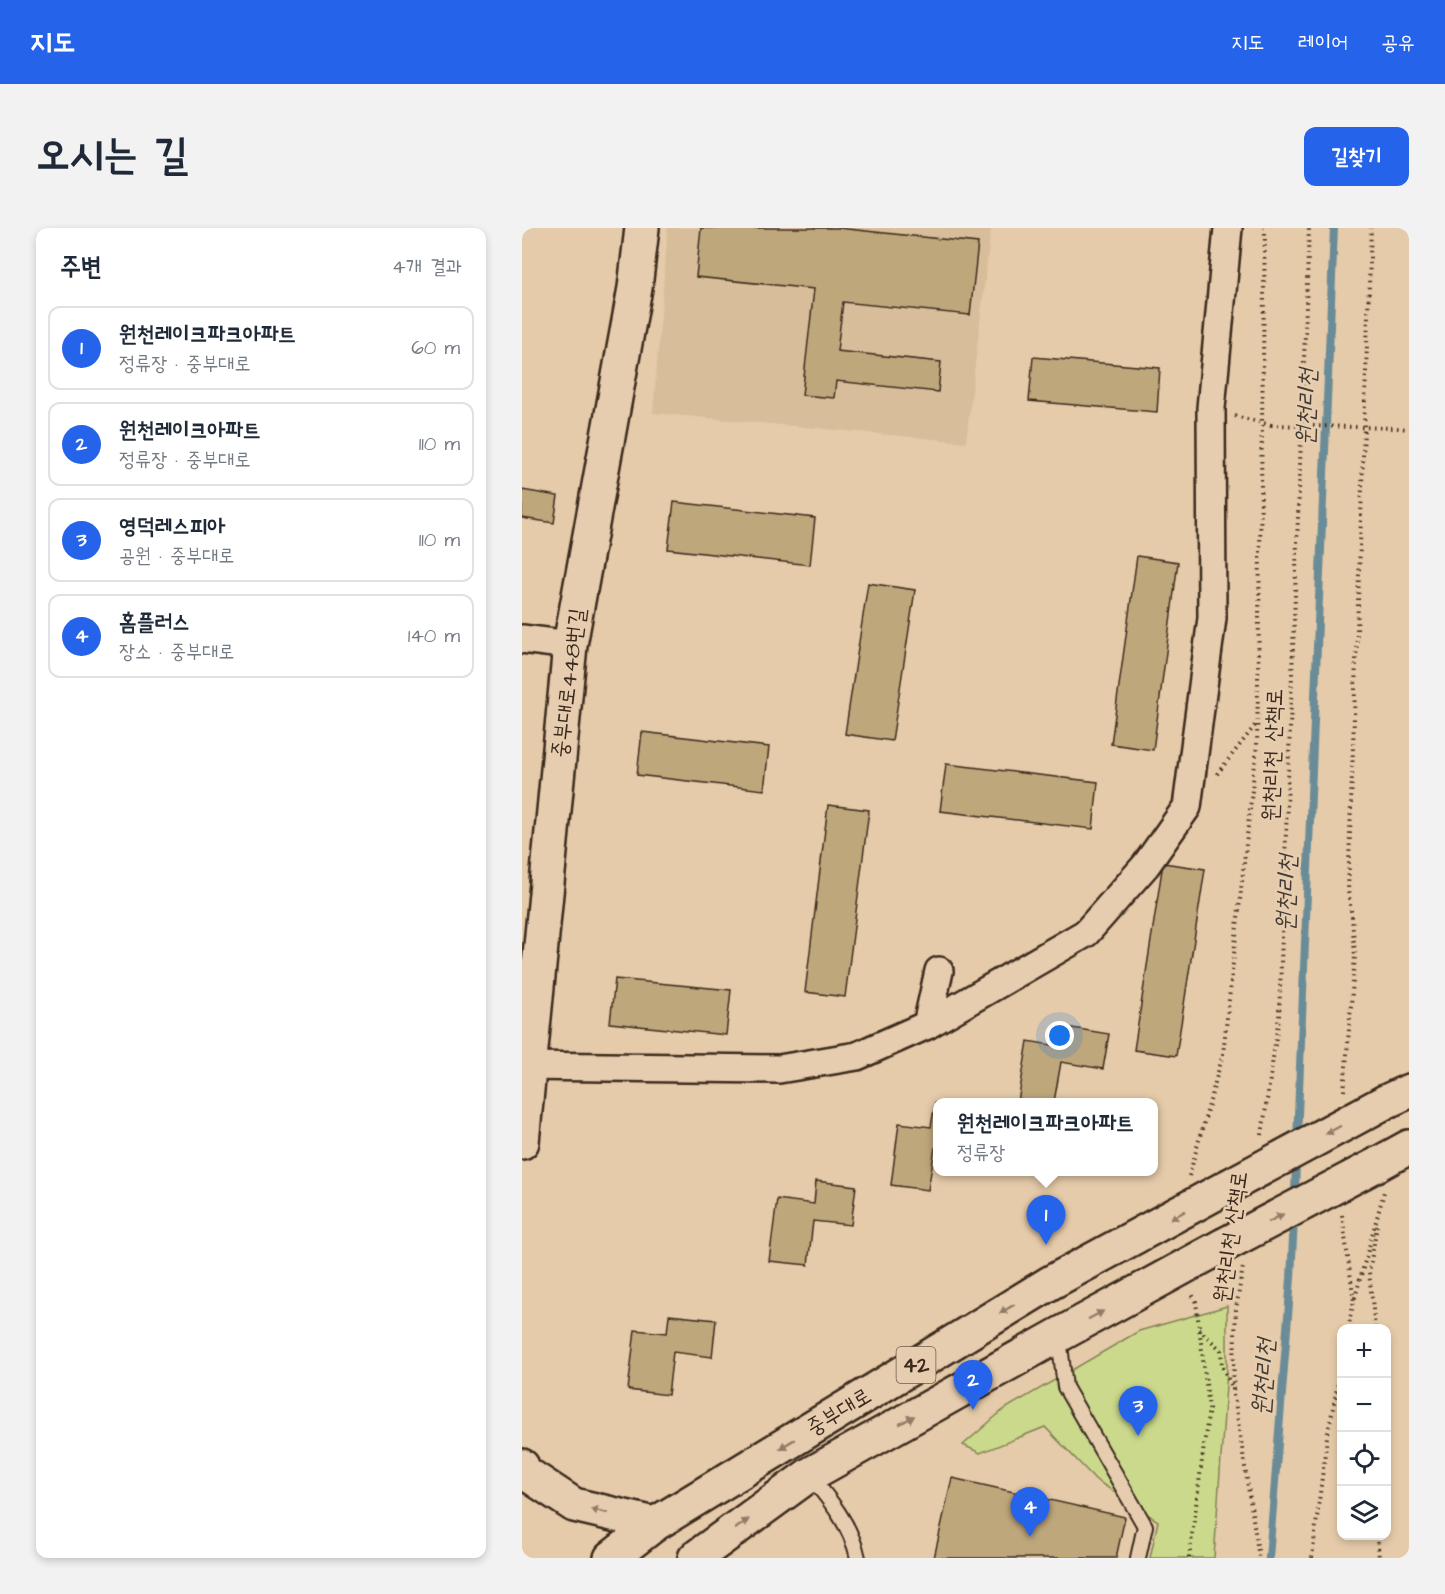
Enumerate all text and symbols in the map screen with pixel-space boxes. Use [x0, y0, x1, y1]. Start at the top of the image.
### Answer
text: 지도 [30, 23, 75, 62]
text: 지도 [1231, 28, 1265, 57]
text: 레이어 [1298, 28, 1348, 57]
text: 공유 [1381, 28, 1415, 57]
text: 오시는 길 [36, 127, 188, 185]
button: 길찾기 [1304, 127, 1409, 186]
text: 주변 [60, 249, 102, 285]
text: 4개 결과 [392, 253, 462, 281]
text: 원천레이크파크아파트 [119, 319, 296, 350]
text: 1 [80, 334, 83, 362]
text: 60 m [411, 334, 460, 362]
text: 정류장 · 중부대로 [119, 350, 250, 378]
water label: 원천리천 [1289, 365, 1325, 446]
text: 원천레이크아파트 [119, 415, 261, 446]
text: 2 [76, 430, 87, 458]
text: 110 m [419, 430, 460, 458]
text: 정류장 · 중부대로 [119, 446, 250, 474]
text: 영덕레스피아 [119, 511, 225, 542]
text: 3 [76, 526, 87, 554]
text: 110 m [419, 526, 460, 554]
text: 공원 · 중부대로 [119, 542, 234, 570]
street label: 중부대로448번길 [544, 606, 594, 760]
text: 홈플러스 [119, 607, 190, 638]
text: 4 [75, 622, 88, 650]
text: 140 m [408, 622, 460, 650]
text: 장소 · 중부대로 [119, 638, 234, 666]
street label: 원천리천 산책로 [1255, 688, 1291, 822]
water label: 원천리천 [1269, 851, 1305, 932]
your location [1045, 1021, 1074, 1050]
popup [933, 1098, 1158, 1176]
text: 원천레이크파크아파트 [957, 1108, 1134, 1139]
one-way arrow [1325, 1125, 1342, 1135]
text: 정류장 [957, 1139, 1005, 1167]
street label: 원천리천 산책로 [1206, 1169, 1256, 1305]
pin: 1 [1026, 1196, 1066, 1245]
one-way arrow [1170, 1209, 1186, 1220]
one-way arrow [1268, 1213, 1285, 1223]
one-way arrow [999, 1304, 1016, 1315]
one-way arrow [1087, 1310, 1104, 1320]
map controls [1337, 1324, 1391, 1540]
button: + [1337, 1324, 1391, 1378]
water label: 원천리천 [1244, 1335, 1284, 1417]
road number: 42 [896, 1347, 936, 1383]
pin: 2 [954, 1360, 992, 1410]
button: − [1337, 1378, 1391, 1432]
street label: 중부대로 [801, 1380, 877, 1444]
pin: 3 [1118, 1386, 1158, 1436]
one-way arrow [899, 1415, 916, 1425]
button: locate [1337, 1432, 1391, 1486]
one-way arrow [779, 1438, 795, 1449]
button: layers [1337, 1486, 1391, 1540]
pin: 4 [1010, 1488, 1050, 1537]
one-way arrow [589, 1505, 608, 1515]
one-way arrow [735, 1518, 750, 1530]

